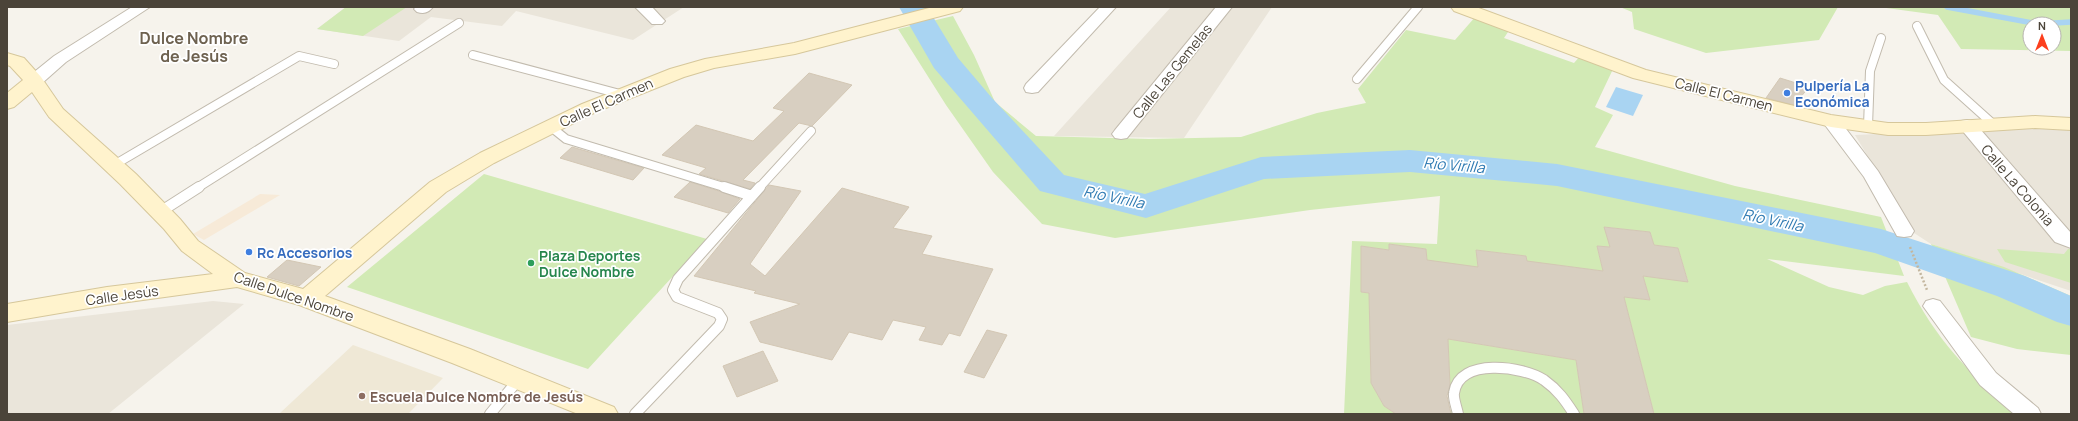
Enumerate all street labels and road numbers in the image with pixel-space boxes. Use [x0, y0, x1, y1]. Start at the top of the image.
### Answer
street label: Calle Las Gemelas [1128, 20, 1216, 122]
street label: Calle El Carmen [556, 73, 656, 131]
street label: Calle El Carmen [1673, 73, 1775, 115]
street label: Calle La Colonia [1977, 140, 2059, 230]
street label: Calle Dulce Nombre [231, 267, 357, 325]
street label: Calle Jesús [85, 281, 159, 309]

